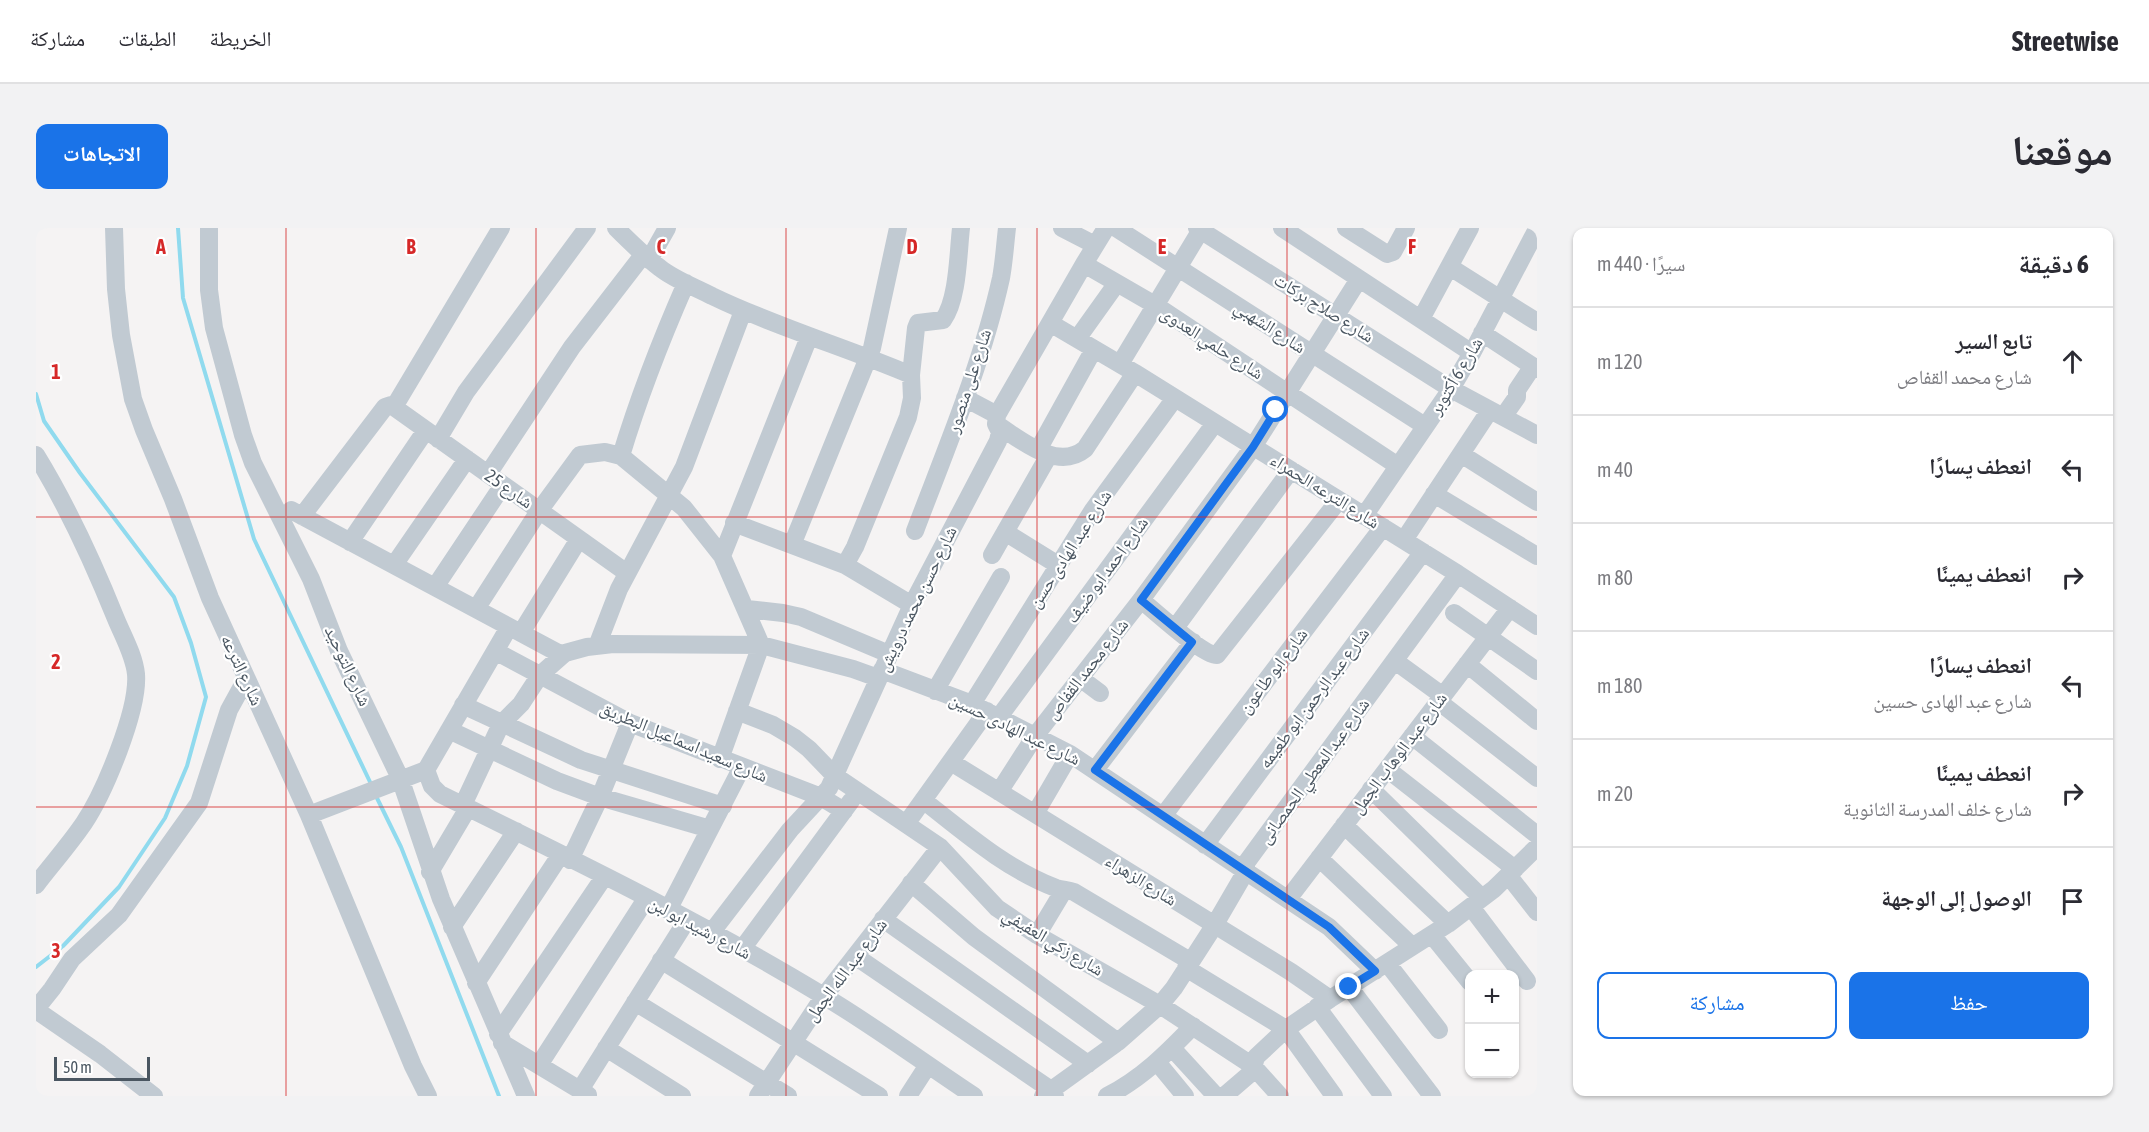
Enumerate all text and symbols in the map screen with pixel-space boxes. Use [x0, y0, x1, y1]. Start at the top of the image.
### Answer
text: Streetwise [2012, 25, 2119, 57]
text: مشاركة [30, 26, 85, 50]
text: الطبقات [118, 26, 177, 50]
text: الخريطة [210, 26, 271, 50]
button: الاتجاهات [36, 124, 168, 189]
text: موقعنا [2012, 126, 2113, 174]
text: A [155, 235, 166, 258]
text: B [406, 235, 416, 258]
text: C [657, 235, 666, 258]
text: D [906, 235, 918, 258]
text: E [1158, 235, 1167, 258]
text: F [1408, 235, 1416, 258]
text: 6 دقيقة [2019, 249, 2089, 279]
text: سيرًا · 440 m [1597, 252, 1685, 275]
street label: شارع صلاح بركات [1269, 268, 1378, 348]
street label: شارع الشهبي [1228, 296, 1310, 361]
street label: شارع حلمي العدوى [1154, 302, 1268, 387]
street label: شارع على منصور [942, 326, 996, 437]
text: تابع السير [1956, 328, 2032, 354]
street label: شارع 6 أكتوبر [1424, 333, 1488, 420]
icon: ahead [2056, 345, 2089, 378]
text: 120 m [1597, 350, 1642, 373]
text: 1 [51, 360, 61, 383]
text: شارع محمد القفاص [1897, 365, 2032, 388]
route start [1262, 396, 1288, 422]
street label: شارع الترعه الحمراء [1266, 449, 1384, 533]
text: انعطف يسارًا [1929, 453, 2032, 479]
icon: left [2056, 453, 2089, 486]
text: 40 m [1597, 458, 1633, 481]
street label: شارع 25 [481, 465, 537, 513]
street label: شارع عبد الهادى حسن [1024, 486, 1116, 612]
street label: شارع احمد ابو ضيف [1061, 512, 1153, 628]
street label: شارع حسن محمد درويش [872, 523, 962, 675]
text: انعطف يمينًا [1936, 561, 2032, 587]
icon: right [2056, 561, 2089, 594]
text: 80 m [1597, 566, 1633, 589]
street label: شارع محمد القفاص [1041, 614, 1133, 724]
street label: شارع التوحيد [320, 622, 376, 710]
street label: شارع عبد الرحمن ابو طعيمه [1254, 623, 1374, 773]
street label: شارع ابو طاعون [1234, 624, 1312, 718]
street label: شارع الترعه [216, 631, 268, 709]
text: 2 [51, 650, 61, 673]
text: انعطف يسارًا [1929, 652, 2032, 678]
icon: left [2056, 669, 2089, 702]
text: 180 m [1597, 674, 1642, 697]
street label: شارع عبد الهادى حسين [946, 688, 1084, 770]
street label: شارع عبد الوهاب الجمل [1346, 688, 1452, 818]
text: شارع عبد الهادى حسين [1873, 689, 2032, 712]
street label: شارع عبد المعطي الحمصانى [1254, 694, 1377, 850]
street label: شارع سعيد اسماعيل البطريق [597, 697, 771, 787]
text: انعطف يمينًا [1936, 760, 2032, 786]
icon: right [2056, 777, 2089, 810]
text: 20 m [1597, 782, 1633, 805]
text: شارع خلف المدرسة الثانوية [1843, 797, 2032, 820]
street label: شارع الزهراء [1101, 849, 1181, 911]
text: الوصول إلى الوجهة [1881, 885, 2032, 911]
icon: arrive [2056, 885, 2089, 918]
street label: شارع رشيد ابو لبن [645, 892, 755, 964]
street label: شارع زكي العفيفي [997, 903, 1108, 984]
street label: شارع عبد الله الجمل [800, 914, 892, 1026]
text: 3 [51, 939, 61, 962]
map controls [1465, 970, 1519, 1078]
button: + [1465, 970, 1519, 1024]
button: مشاركة [1597, 972, 1837, 1039]
button: حفظ [1849, 972, 2089, 1039]
route end [1335, 973, 1361, 999]
button: − [1465, 1024, 1519, 1078]
scale bar [54, 1054, 150, 1082]
text: 50 m [63, 1058, 92, 1076]

